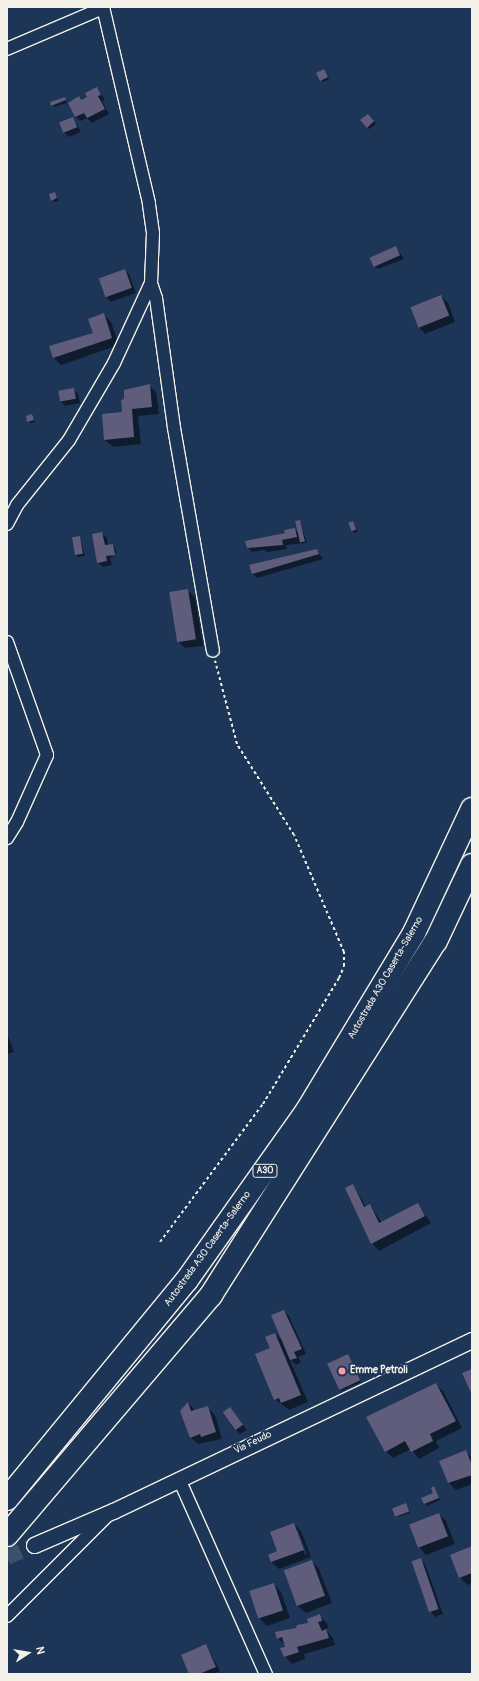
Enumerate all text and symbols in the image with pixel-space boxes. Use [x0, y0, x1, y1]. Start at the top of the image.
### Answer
street label: Autostrada A30 Caserta-Salerno [346, 915, 426, 1041]
road number: A30 [252, 1164, 278, 1178]
street label: Autostrada A30 Caserta-Salerno [162, 1189, 254, 1309]
place label: Emme Petroli [350, 1365, 407, 1377]
marker: Emme Petroli [337, 1366, 347, 1376]
street label: Via Feudo [232, 1429, 274, 1457]
north arrow [8, 1633, 48, 1673]
text: N [33, 1645, 47, 1655]

